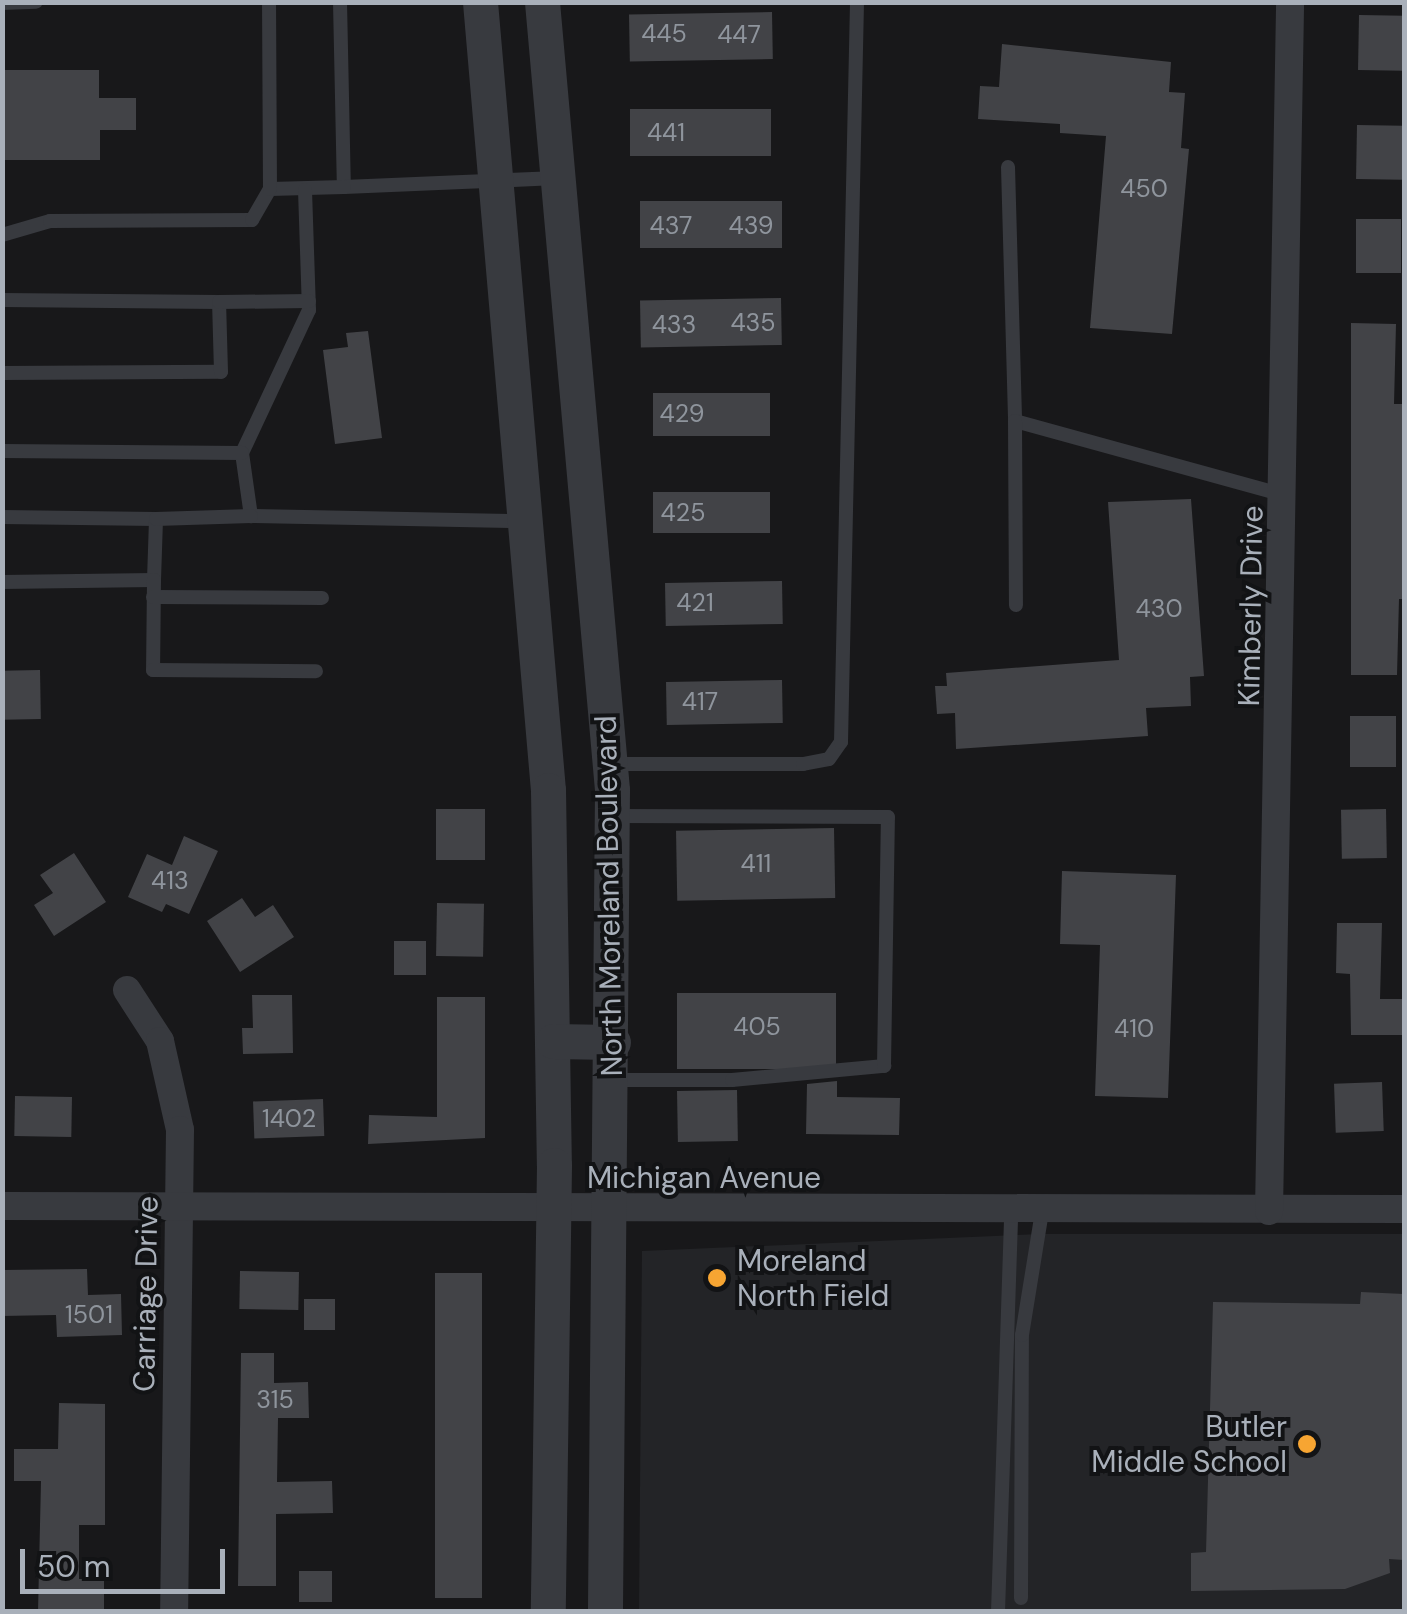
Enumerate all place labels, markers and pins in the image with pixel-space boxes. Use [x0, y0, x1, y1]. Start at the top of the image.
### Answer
place label: Moreland North Field [737, 1243, 889, 1314]
marker: Moreland North Field [706, 1267, 728, 1289]
place label: Butler Middle School [1091, 1409, 1287, 1480]
marker: Butler Middle School [1296, 1433, 1318, 1455]

